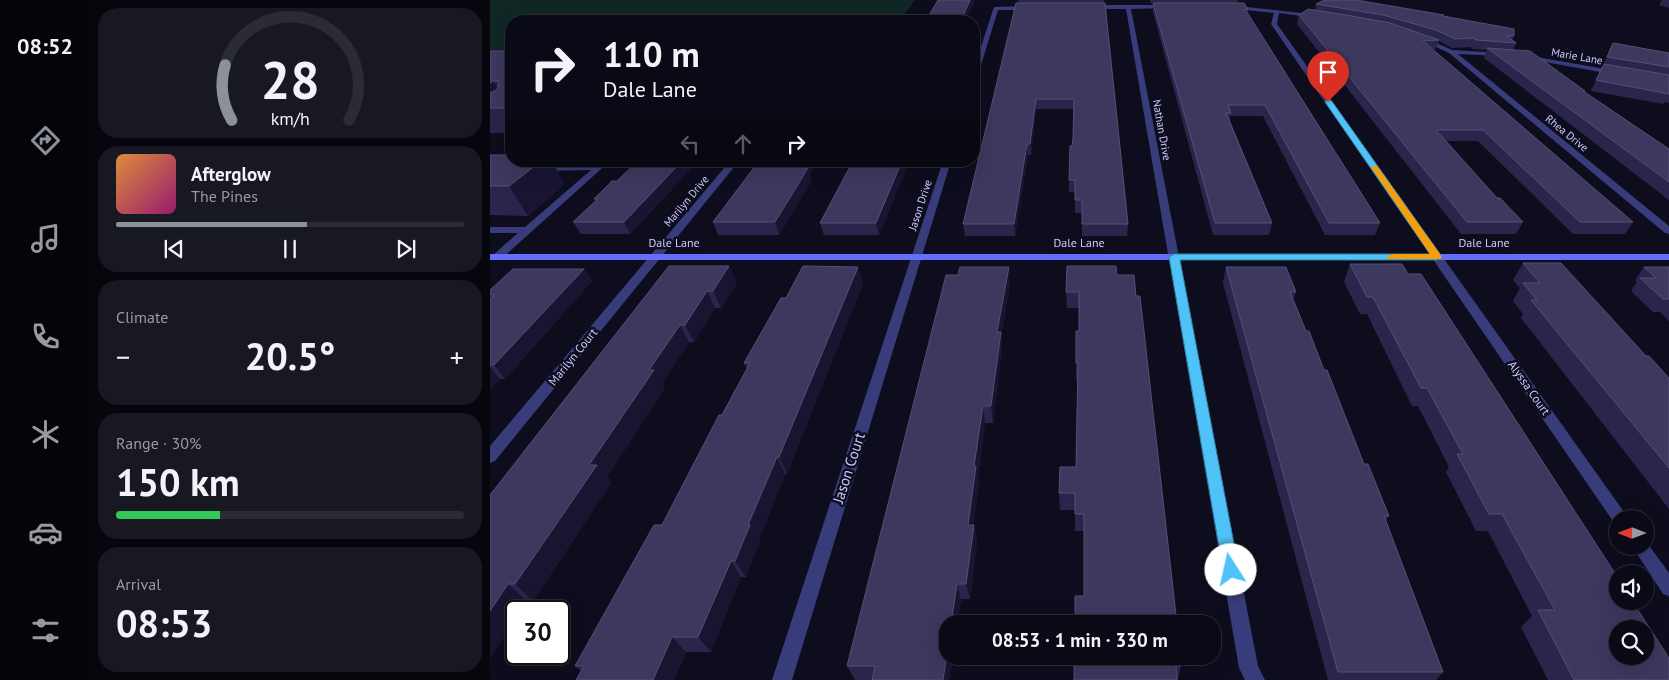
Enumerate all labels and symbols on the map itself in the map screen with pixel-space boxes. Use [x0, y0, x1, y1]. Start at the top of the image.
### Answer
street label: Marie Lane [1550, 45, 1604, 67]
pin [1307, 51, 1349, 102]
street label: Nathan Drive [1150, 98, 1174, 162]
street label: Rhea Drive [1543, 111, 1592, 155]
street label: Marilyn Drive [660, 172, 712, 230]
street label: Jason Drive [905, 177, 935, 233]
street label: Dale Lane [648, 235, 700, 250]
street label: Dale Lane [1053, 235, 1105, 250]
street label: Dale Lane [1458, 235, 1510, 250]
street label: Marilyn Court [545, 325, 600, 388]
street label: Alyssa Court [1505, 358, 1554, 418]
street label: Jason Court [828, 430, 869, 507]
north arrow [1609, 510, 1654, 555]
position arrow [1204, 543, 1256, 595]
speed limit sign: 30 [505, 600, 570, 665]

